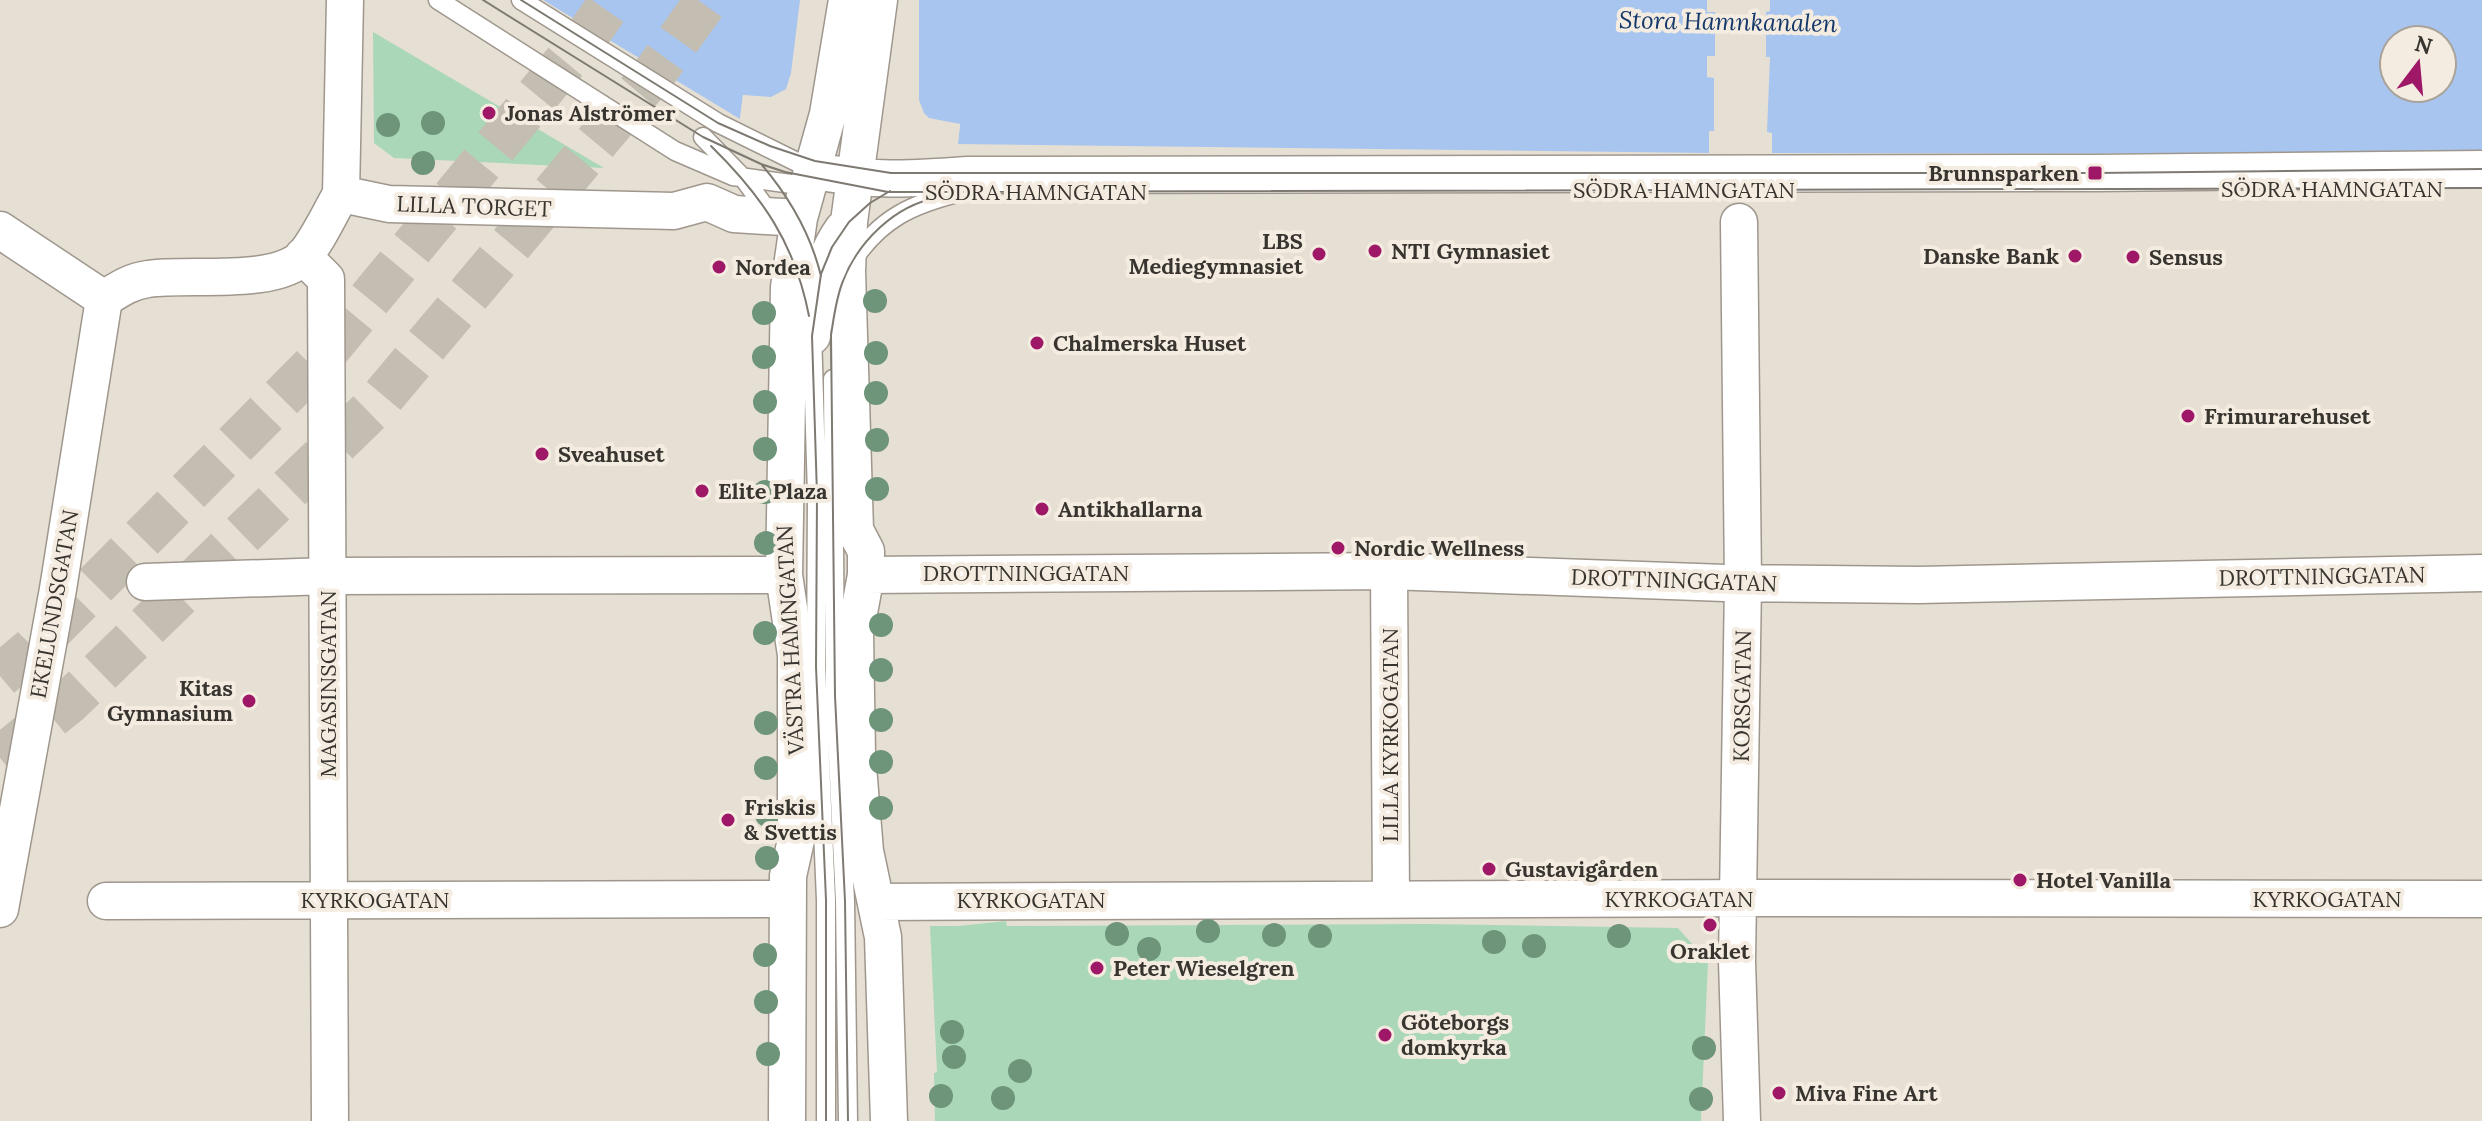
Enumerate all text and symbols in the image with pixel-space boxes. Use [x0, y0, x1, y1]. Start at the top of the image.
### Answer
water label: Stora Hamnkanalen [1619, 4, 1838, 39]
north arrow [2378, 24, 2458, 104]
text: N [2411, 29, 2436, 61]
place label: Jonas Alströmer [505, 99, 676, 127]
marker: Jonas Alströmer [480, 104, 498, 122]
place label: Brunnsparken [1928, 159, 2079, 187]
marker: Brunnsparken [2086, 164, 2104, 182]
street label: SÖDRA HAMNGATAN [2221, 175, 2443, 203]
street label: SÖDRA HAMNGATAN [1573, 176, 1795, 204]
street label: SÖDRA HAMNGATAN [925, 178, 1147, 206]
street label: LILLA TORGET [396, 189, 552, 223]
place label: LBS Mediegymnasiet [1129, 227, 1304, 280]
place label: NTI Gymnasiet [1391, 237, 1551, 265]
marker: NTI Gymnasiet [1366, 242, 1384, 260]
place label: Danske Bank [1923, 242, 2059, 270]
place label: Sensus [2149, 243, 2223, 271]
marker: LBS Mediegymnasiet [1310, 245, 1328, 263]
marker: Danske Bank [2066, 247, 2084, 265]
marker: Sensus [2124, 248, 2142, 266]
place label: Nordea [735, 253, 811, 281]
marker: Nordea [710, 258, 728, 276]
place label: Chalmerska Huset [1053, 329, 1247, 357]
marker: Chalmerska Huset [1028, 334, 1046, 352]
place label: Frimurarehuset [2204, 402, 2372, 430]
marker: Frimurarehuset [2179, 407, 2197, 425]
place label: Sveahuset [558, 440, 666, 468]
marker: Sveahuset [533, 445, 551, 463]
place label: Elite Plaza [718, 477, 828, 505]
marker: Elite Plaza [693, 482, 711, 500]
place label: Antikhallarna [1058, 495, 1203, 523]
marker: Antikhallarna [1033, 500, 1051, 518]
street label: EKELUNDSGATAN [24, 507, 84, 701]
street label: VÄSTRA HAMNGATAN [770, 524, 810, 757]
place label: Nordic Wellness [1354, 534, 1524, 562]
marker: Nordic Wellness [1329, 539, 1347, 557]
street label: DROTTNINGGATAN [923, 559, 1129, 587]
street label: DROTTNINGGATAN [2218, 560, 2426, 592]
street label: DROTTNINGGATAN [1570, 562, 1778, 598]
street label: MAGASINSGATAN [314, 590, 342, 778]
street label: LILLA KYRKOGATAN [1376, 628, 1404, 842]
street label: KORSGATAN [1727, 630, 1757, 762]
place label: Kitas Gymnasium [107, 674, 233, 727]
marker: Kitas Gymnasium [240, 692, 258, 710]
place label: Friskis & Svettis [744, 793, 837, 846]
marker: Friskis & Svettis [719, 811, 737, 829]
place label: Gustavigården [1505, 855, 1658, 883]
marker: Gustavigården [1480, 860, 1498, 878]
place label: Hotel Vanilla [2036, 866, 2171, 894]
marker: Hotel Vanilla [2011, 871, 2029, 889]
street label: KYRKOGATAN [1605, 885, 1753, 913]
street label: KYRKOGATAN [2253, 885, 2401, 913]
street label: KYRKOGATAN [301, 886, 449, 914]
street label: KYRKOGATAN [957, 886, 1105, 914]
marker: Oraklet [1701, 916, 1719, 934]
place label: Oraklet [1670, 937, 1751, 965]
place label: Peter Wieselgren [1113, 954, 1295, 982]
marker: Peter Wieselgren [1088, 959, 1106, 977]
place label: Göteborgs domkyrka [1401, 1008, 1509, 1061]
marker: Göteborgs domkyrka [1376, 1026, 1394, 1044]
place label: Miva Fine Art [1795, 1079, 1939, 1107]
marker: Miva Fine Art [1770, 1084, 1788, 1102]

